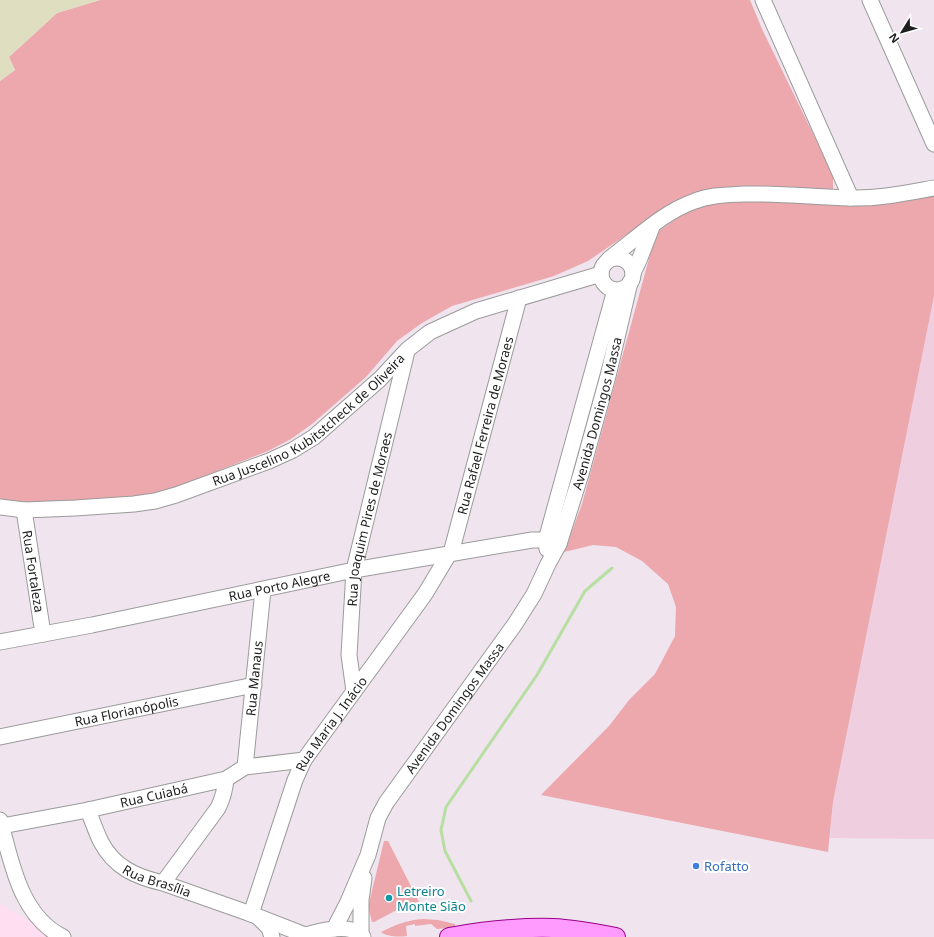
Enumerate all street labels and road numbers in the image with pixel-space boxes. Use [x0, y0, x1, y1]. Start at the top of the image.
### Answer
street label: Rua Rafael Ferreira de Moraes [453, 334, 517, 516]
street label: Avenida Domingos Massa [568, 335, 626, 492]
street label: Rua Juscelino Kubitstcheck de Oliveira [210, 349, 408, 490]
street label: Rua Joaquim Pires de Moraes [343, 430, 396, 607]
street label: Rua Fortaleza [18, 529, 49, 614]
street label: Rua Porto Alegre [227, 566, 332, 605]
street label: Avenida Domingos Massa [401, 639, 508, 777]
street label: Rua Manaus [241, 640, 267, 717]
street label: Rua Maria J. Inácio [291, 673, 371, 774]
street label: Rua Florianópolis [73, 692, 180, 731]
street label: Rua Cuiabá [118, 779, 190, 812]
street label: Rua Brasília [119, 860, 193, 901]

